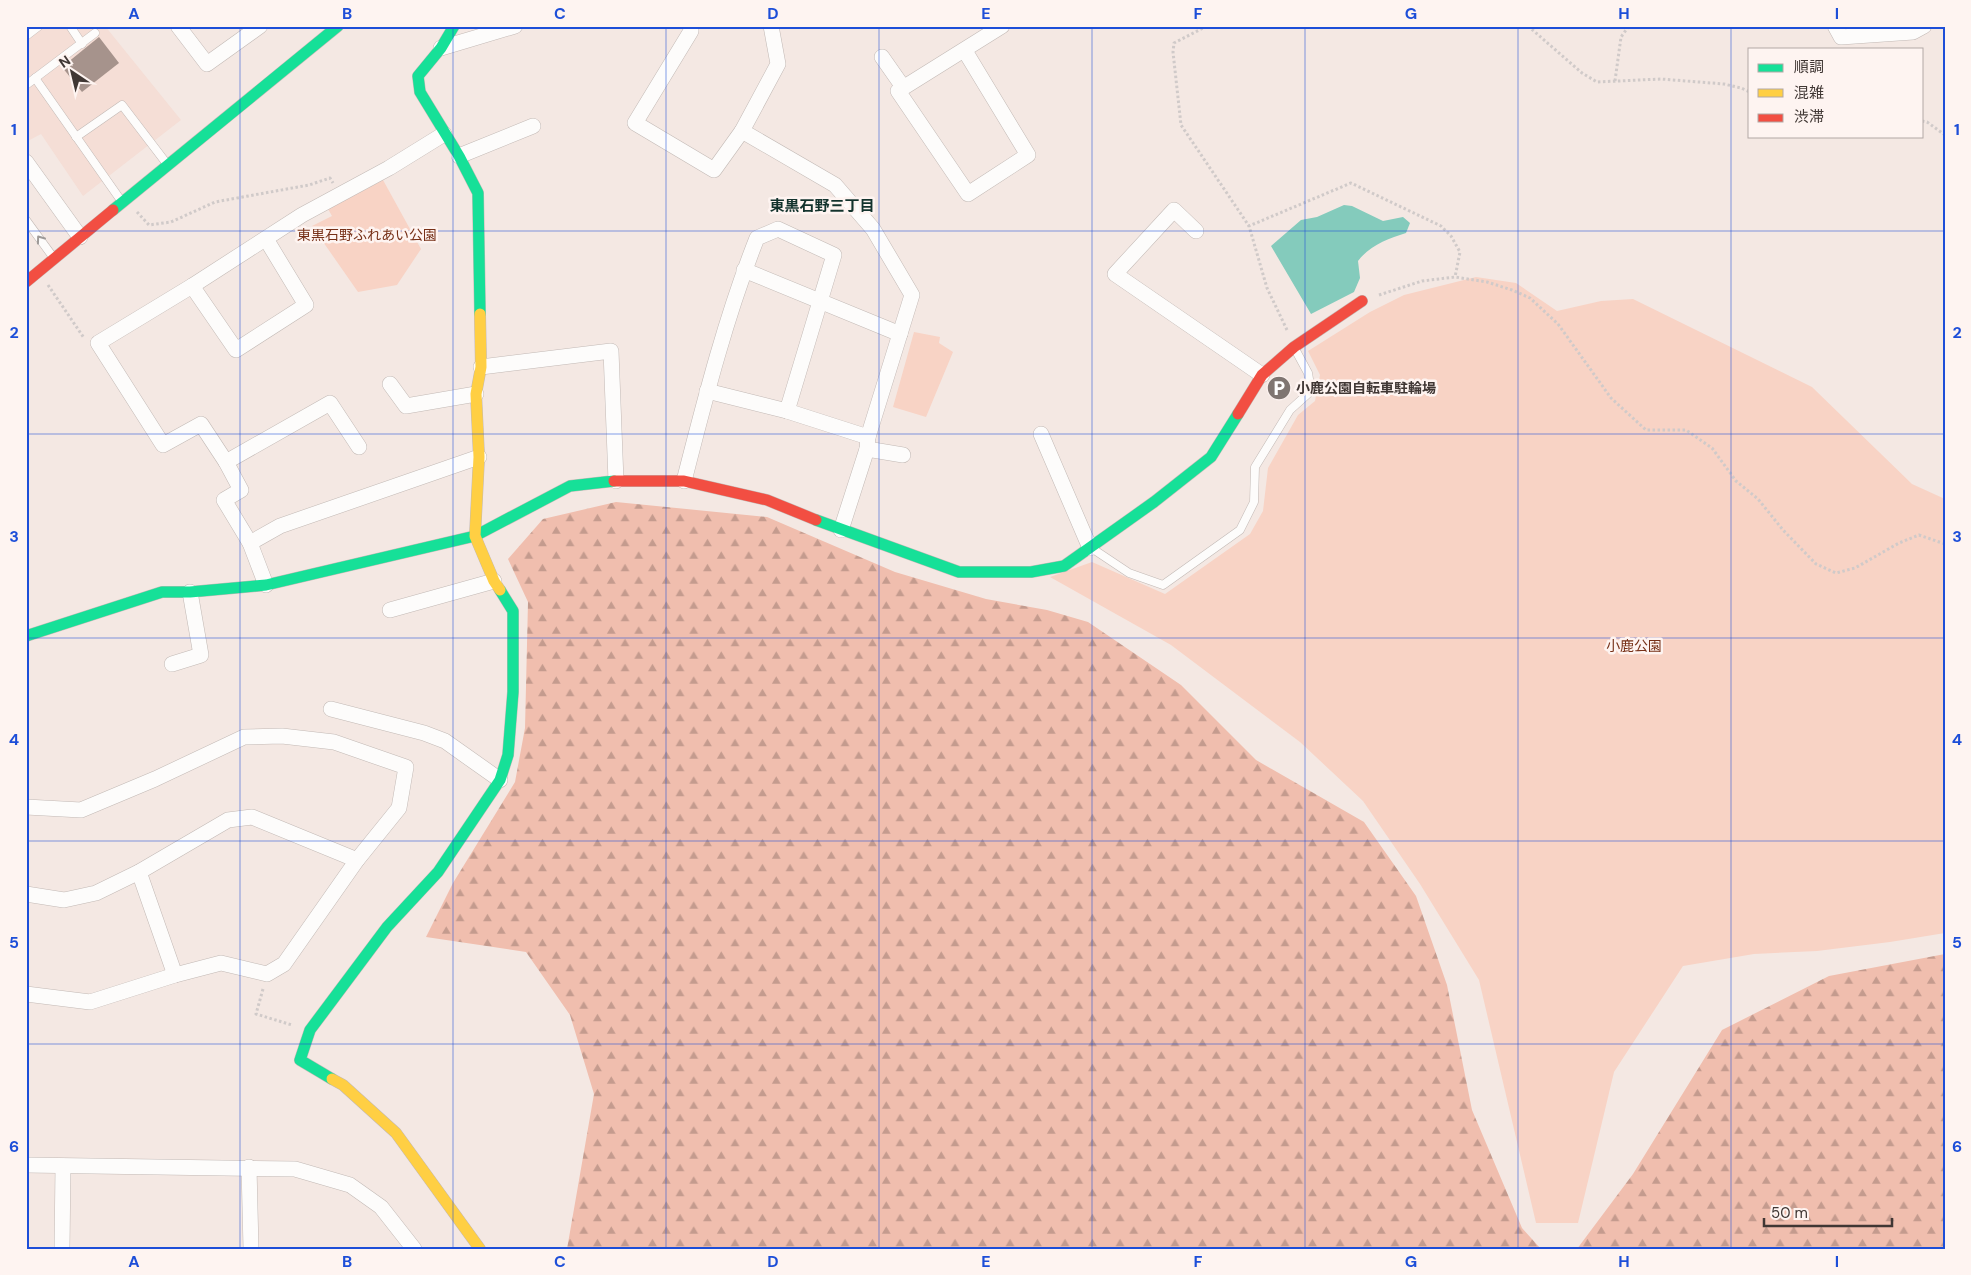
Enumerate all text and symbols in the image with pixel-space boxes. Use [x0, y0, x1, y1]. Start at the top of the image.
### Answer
text: A [128, 3, 140, 24]
text: B [342, 3, 352, 24]
text: C [554, 3, 566, 24]
text: D [767, 3, 779, 24]
text: E [981, 3, 991, 24]
text: F [1194, 3, 1203, 24]
text: G [1405, 3, 1417, 24]
text: H [1618, 3, 1630, 24]
text: I [1835, 3, 1839, 24]
north arrow [48, 48, 98, 98]
legend [1748, 48, 1924, 138]
text: N [55, 51, 74, 72]
text: 順調 [1794, 57, 1824, 77]
text: 混雑 [1794, 83, 1824, 103]
text: 渋滞 [1794, 107, 1824, 127]
text: 1 [11, 119, 17, 140]
text: 1 [1954, 119, 1960, 140]
district label: 東黒石野三丁目 [769, 196, 875, 216]
park label: 東黒石野ふれあい公園 [297, 226, 437, 244]
one-way arrow [37, 235, 46, 245]
text: 2 [9, 322, 19, 343]
text: 2 [1952, 322, 1962, 343]
parking icon: 小鹿公園自転車駐輪場 [1266, 375, 1292, 401]
place label: 小鹿公園自転車駐輪場 [1296, 379, 1436, 397]
text: 3 [9, 526, 19, 547]
text: 3 [1952, 526, 1962, 547]
park label: 小鹿公園 [1606, 637, 1662, 655]
text: 4 [9, 729, 19, 750]
text: 4 [1952, 729, 1962, 750]
text: 5 [9, 932, 19, 953]
text: 5 [1952, 932, 1962, 953]
text: 6 [9, 1136, 19, 1157]
text: 6 [1952, 1136, 1962, 1157]
scale bar [1764, 1195, 1891, 1227]
text: 50 m [1771, 1203, 1808, 1223]
text: A [128, 1251, 140, 1272]
text: B [342, 1251, 352, 1272]
text: C [554, 1251, 566, 1272]
text: D [767, 1251, 779, 1272]
text: E [981, 1251, 991, 1272]
text: F [1194, 1251, 1203, 1272]
text: G [1405, 1251, 1417, 1272]
text: H [1618, 1251, 1630, 1272]
text: I [1835, 1251, 1839, 1272]

